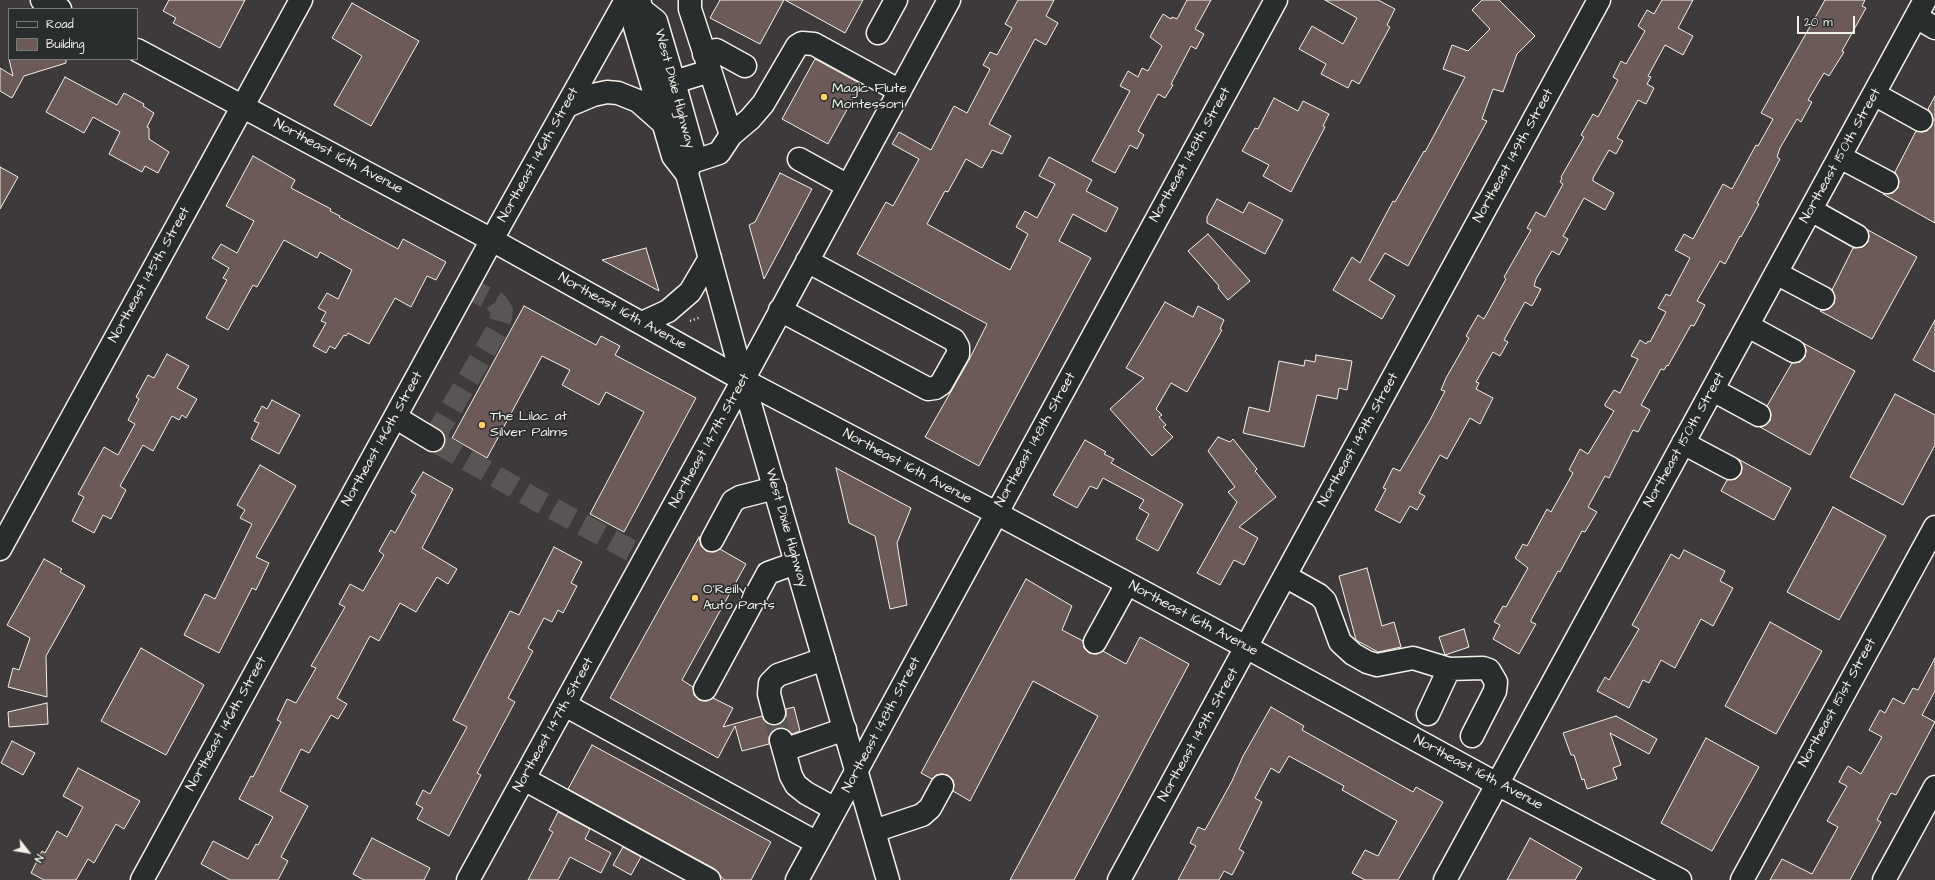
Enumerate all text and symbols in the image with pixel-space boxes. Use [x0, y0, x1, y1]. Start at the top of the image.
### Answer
legend [8, 8, 138, 60]
scale bar [1799, 8, 1857, 34]
text: 20 m [1804, 14, 1833, 31]
text: Road [46, 16, 74, 33]
street label: West Dixie Highway [650, 27, 698, 151]
text: Building [46, 36, 84, 53]
place label: Magic Flute Montessori [832, 81, 907, 114]
street label: Northeast 146th Street [495, 85, 583, 225]
street label: Northeast 148th Street [1147, 85, 1235, 225]
street label: Northeast 149th Street [1470, 86, 1558, 226]
street label: Northeast 150th Street [1797, 86, 1885, 226]
marker: Magic Flute Montessori [819, 92, 829, 102]
street label: Northeast 16th Avenue [270, 116, 406, 198]
street label: Northeast 145th Street [106, 204, 194, 346]
street label: Northeast 16th Avenue [555, 270, 689, 354]
street label: Northeast 146th Street [339, 369, 427, 509]
street label: Northeast 148th Street [992, 370, 1080, 510]
street label: Northeast 149th Street [1315, 370, 1403, 510]
street label: Northeast 150th Street [1641, 370, 1729, 510]
street label: Northeast 147th Street [666, 371, 754, 511]
place label: The Lilac at Silver Palms [490, 409, 568, 442]
marker: The Lilac at Silver Palms [477, 420, 487, 430]
street label: Northeast 16th Avenue [839, 426, 975, 508]
street label: West Dixie Highway [761, 467, 811, 589]
street label: Northeast 16th Avenue [1125, 578, 1261, 660]
place label: O'Reilly Auto Parts [703, 582, 775, 614]
marker: O'Reilly Auto Parts [690, 593, 700, 603]
street label: Northeast 151st Street [1796, 636, 1880, 770]
street label: Northeast 146th Street [183, 654, 271, 794]
street label: Northeast 148th Street [839, 654, 925, 796]
street label: Northeast 147th Street [510, 655, 598, 795]
street label: Northeast 149th Street [1155, 665, 1243, 805]
street label: Northeast 16th Avenue [1410, 732, 1546, 814]
north arrow [8, 832, 48, 872]
text: N [31, 852, 47, 865]

